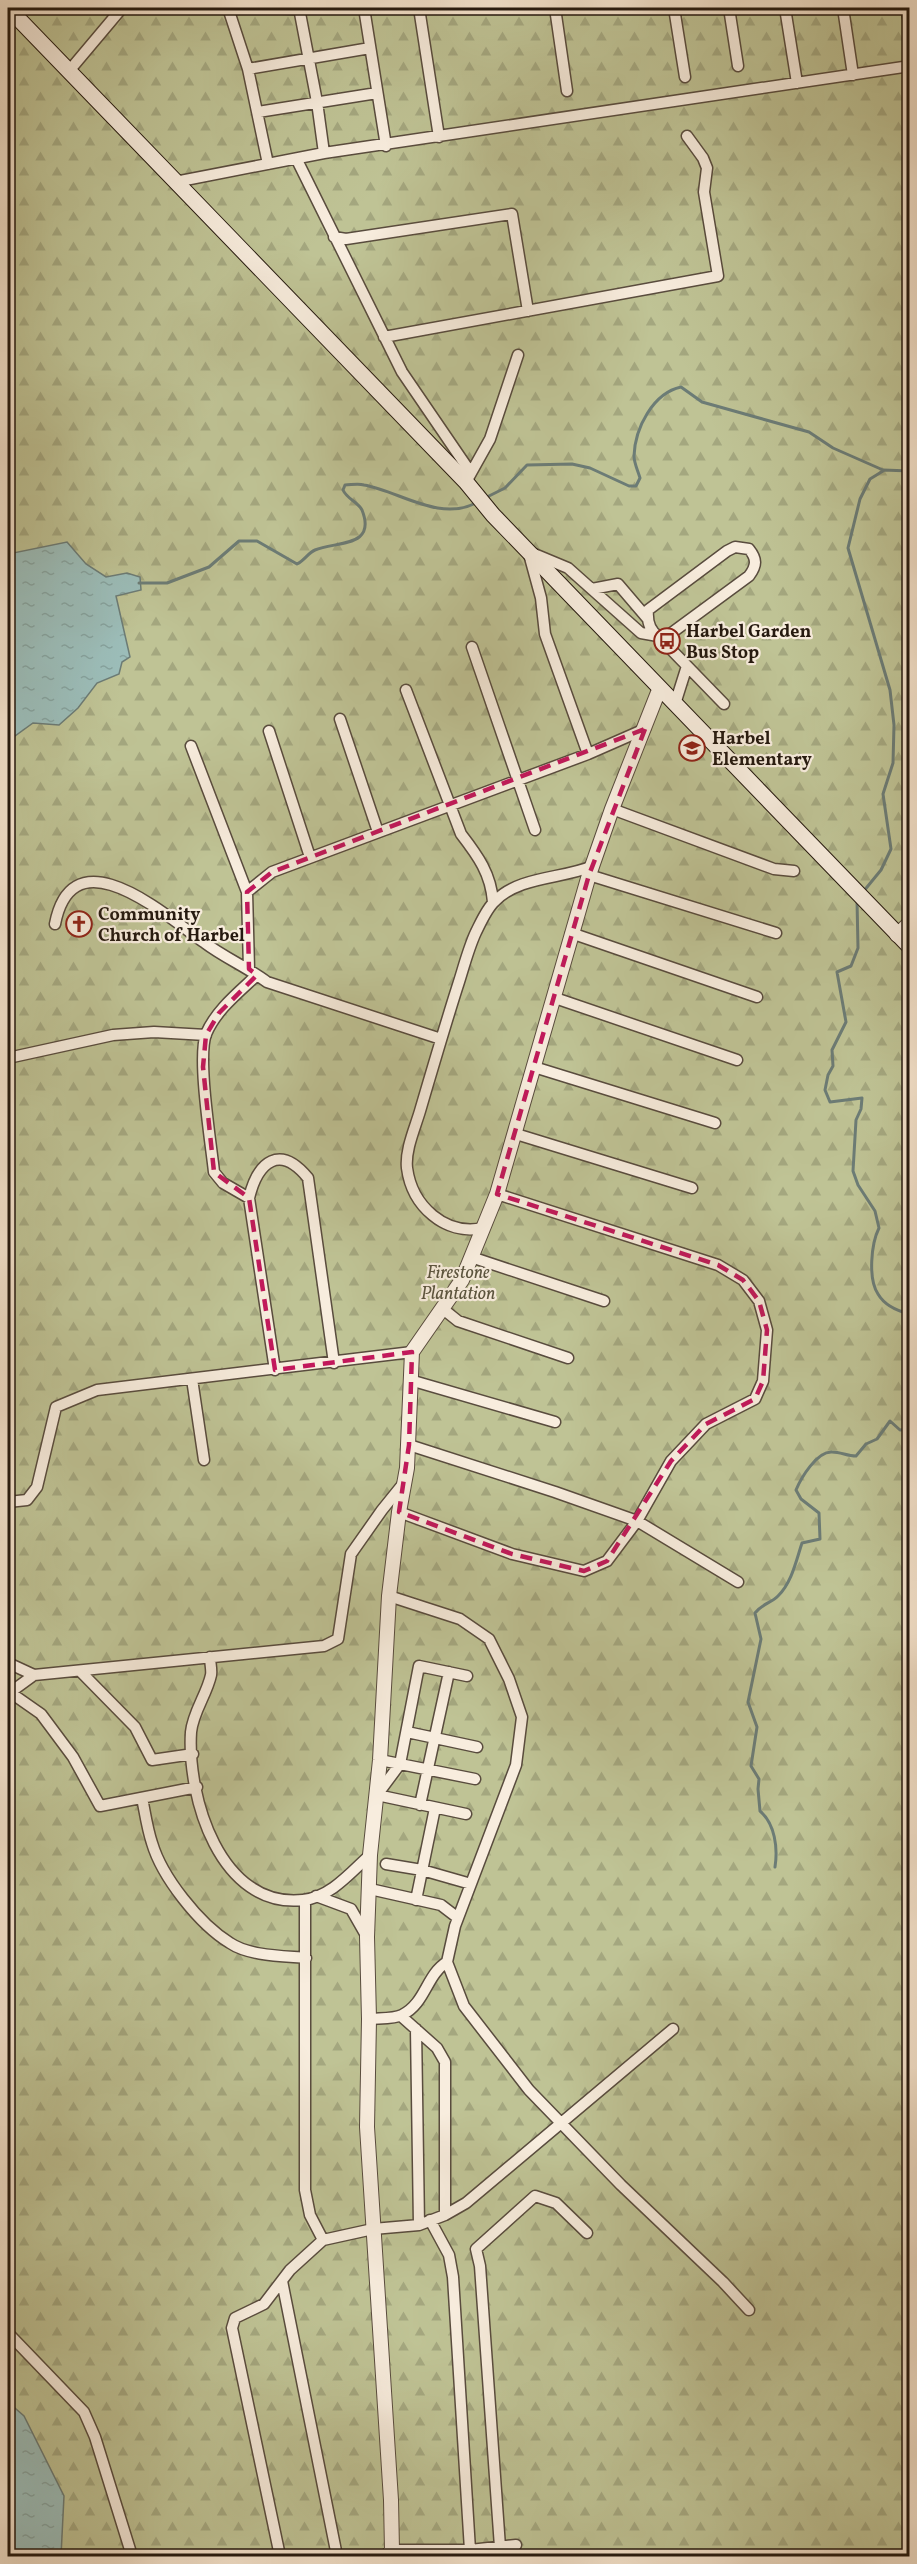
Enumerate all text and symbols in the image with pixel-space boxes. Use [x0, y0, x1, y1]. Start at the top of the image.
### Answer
place label: Harbel Garden Bus Stop [686, 620, 812, 666]
bus stop icon: Harbel Garden Bus Stop [652, 626, 682, 656]
place label: Harbel Elementary [712, 727, 812, 773]
school or university icon: Harbel Elementary [677, 733, 707, 763]
place label: Community Church of Harbel [98, 903, 245, 949]
church icon: Community Church of Harbel [64, 909, 94, 939]
park label: Firestone Plantation [421, 1261, 495, 1307]

